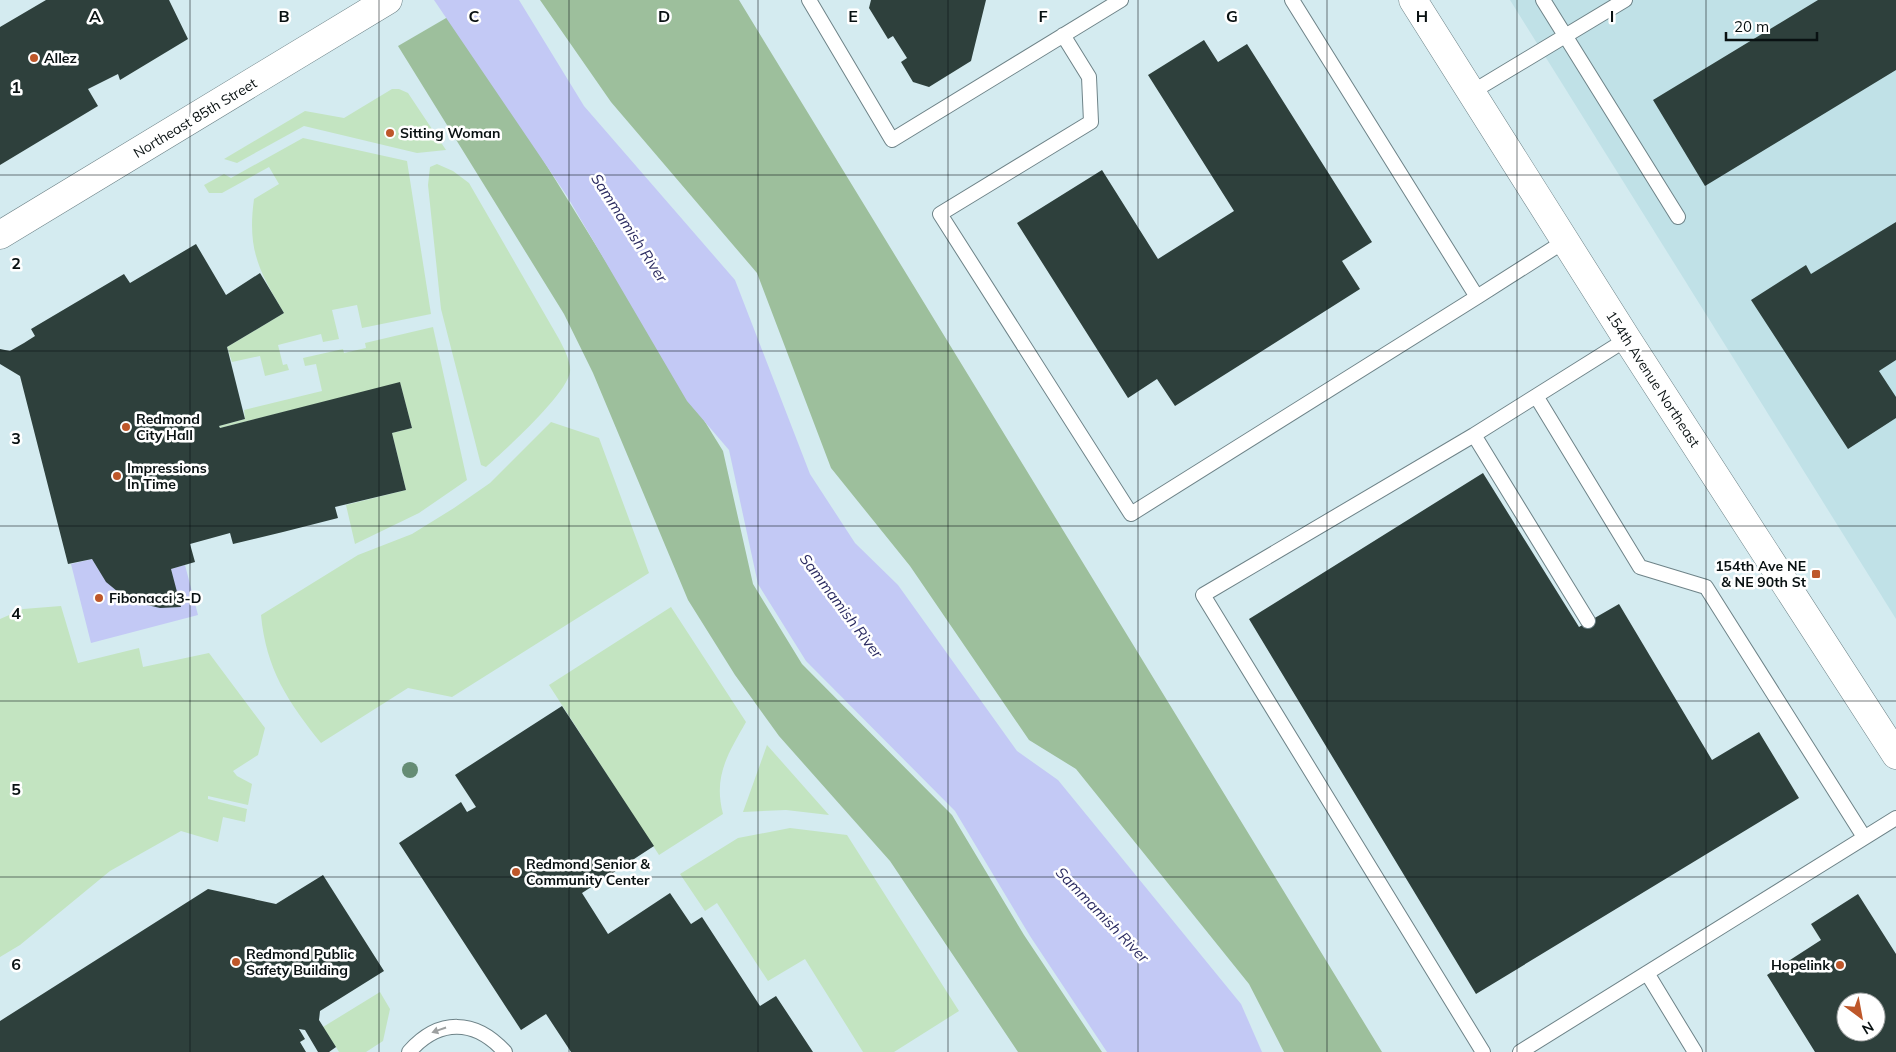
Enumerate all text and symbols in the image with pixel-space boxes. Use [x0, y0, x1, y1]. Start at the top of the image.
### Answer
text: A [89, 6, 101, 26]
text: B [278, 6, 290, 26]
text: C [469, 6, 480, 26]
text: D [658, 6, 670, 26]
text: E [848, 6, 858, 26]
text: F [1038, 6, 1048, 26]
text: G [1226, 6, 1238, 26]
text: H [1416, 6, 1428, 26]
text: I [1610, 6, 1614, 26]
scale bar [1726, 10, 1817, 42]
text: 20 m [1734, 17, 1769, 36]
place label: Allez [44, 49, 77, 67]
marker: Allez [28, 52, 40, 64]
street label: Northeast 85th Street [130, 74, 260, 162]
text: 1 [11, 77, 21, 97]
place label: Sitting Woman [400, 124, 500, 142]
marker: Sitting Woman [384, 127, 396, 139]
water label: Sammamish River [587, 170, 672, 286]
text: 2 [11, 253, 21, 273]
street label: 154th Avenue Northeast [1602, 307, 1704, 451]
place label: Redmond City Hall [136, 410, 200, 444]
marker: Redmond City Hall [120, 421, 132, 433]
text: 3 [11, 428, 21, 448]
place label: Impressions In Time [127, 459, 207, 493]
marker: Impressions In Time [111, 470, 123, 482]
water label: Sammamish River [796, 550, 887, 662]
place label: 154th Ave NE & NE 90th St [1715, 557, 1807, 591]
marker: 154th Ave NE & NE 90th St [1810, 568, 1822, 580]
place label: Fibonacci 3-D [109, 589, 201, 607]
marker: Fibonacci 3-D [93, 592, 105, 604]
text: 4 [11, 603, 21, 623]
text: 5 [11, 779, 21, 799]
place label: Redmond Senior & Community Center [526, 855, 650, 889]
water label: Sammamish River [1052, 863, 1153, 967]
marker: Redmond Senior & Community Center [510, 866, 522, 878]
place label: Redmond Public Safety Building [246, 945, 354, 979]
text: 6 [11, 954, 21, 974]
marker: Redmond Public Safety Building [230, 956, 242, 968]
place label: Hopelink [1771, 956, 1830, 974]
marker: Hopelink [1834, 959, 1846, 971]
north arrow [1836, 992, 1886, 1042]
text: N [1859, 1018, 1877, 1038]
one-way arrow [431, 1027, 446, 1035]

